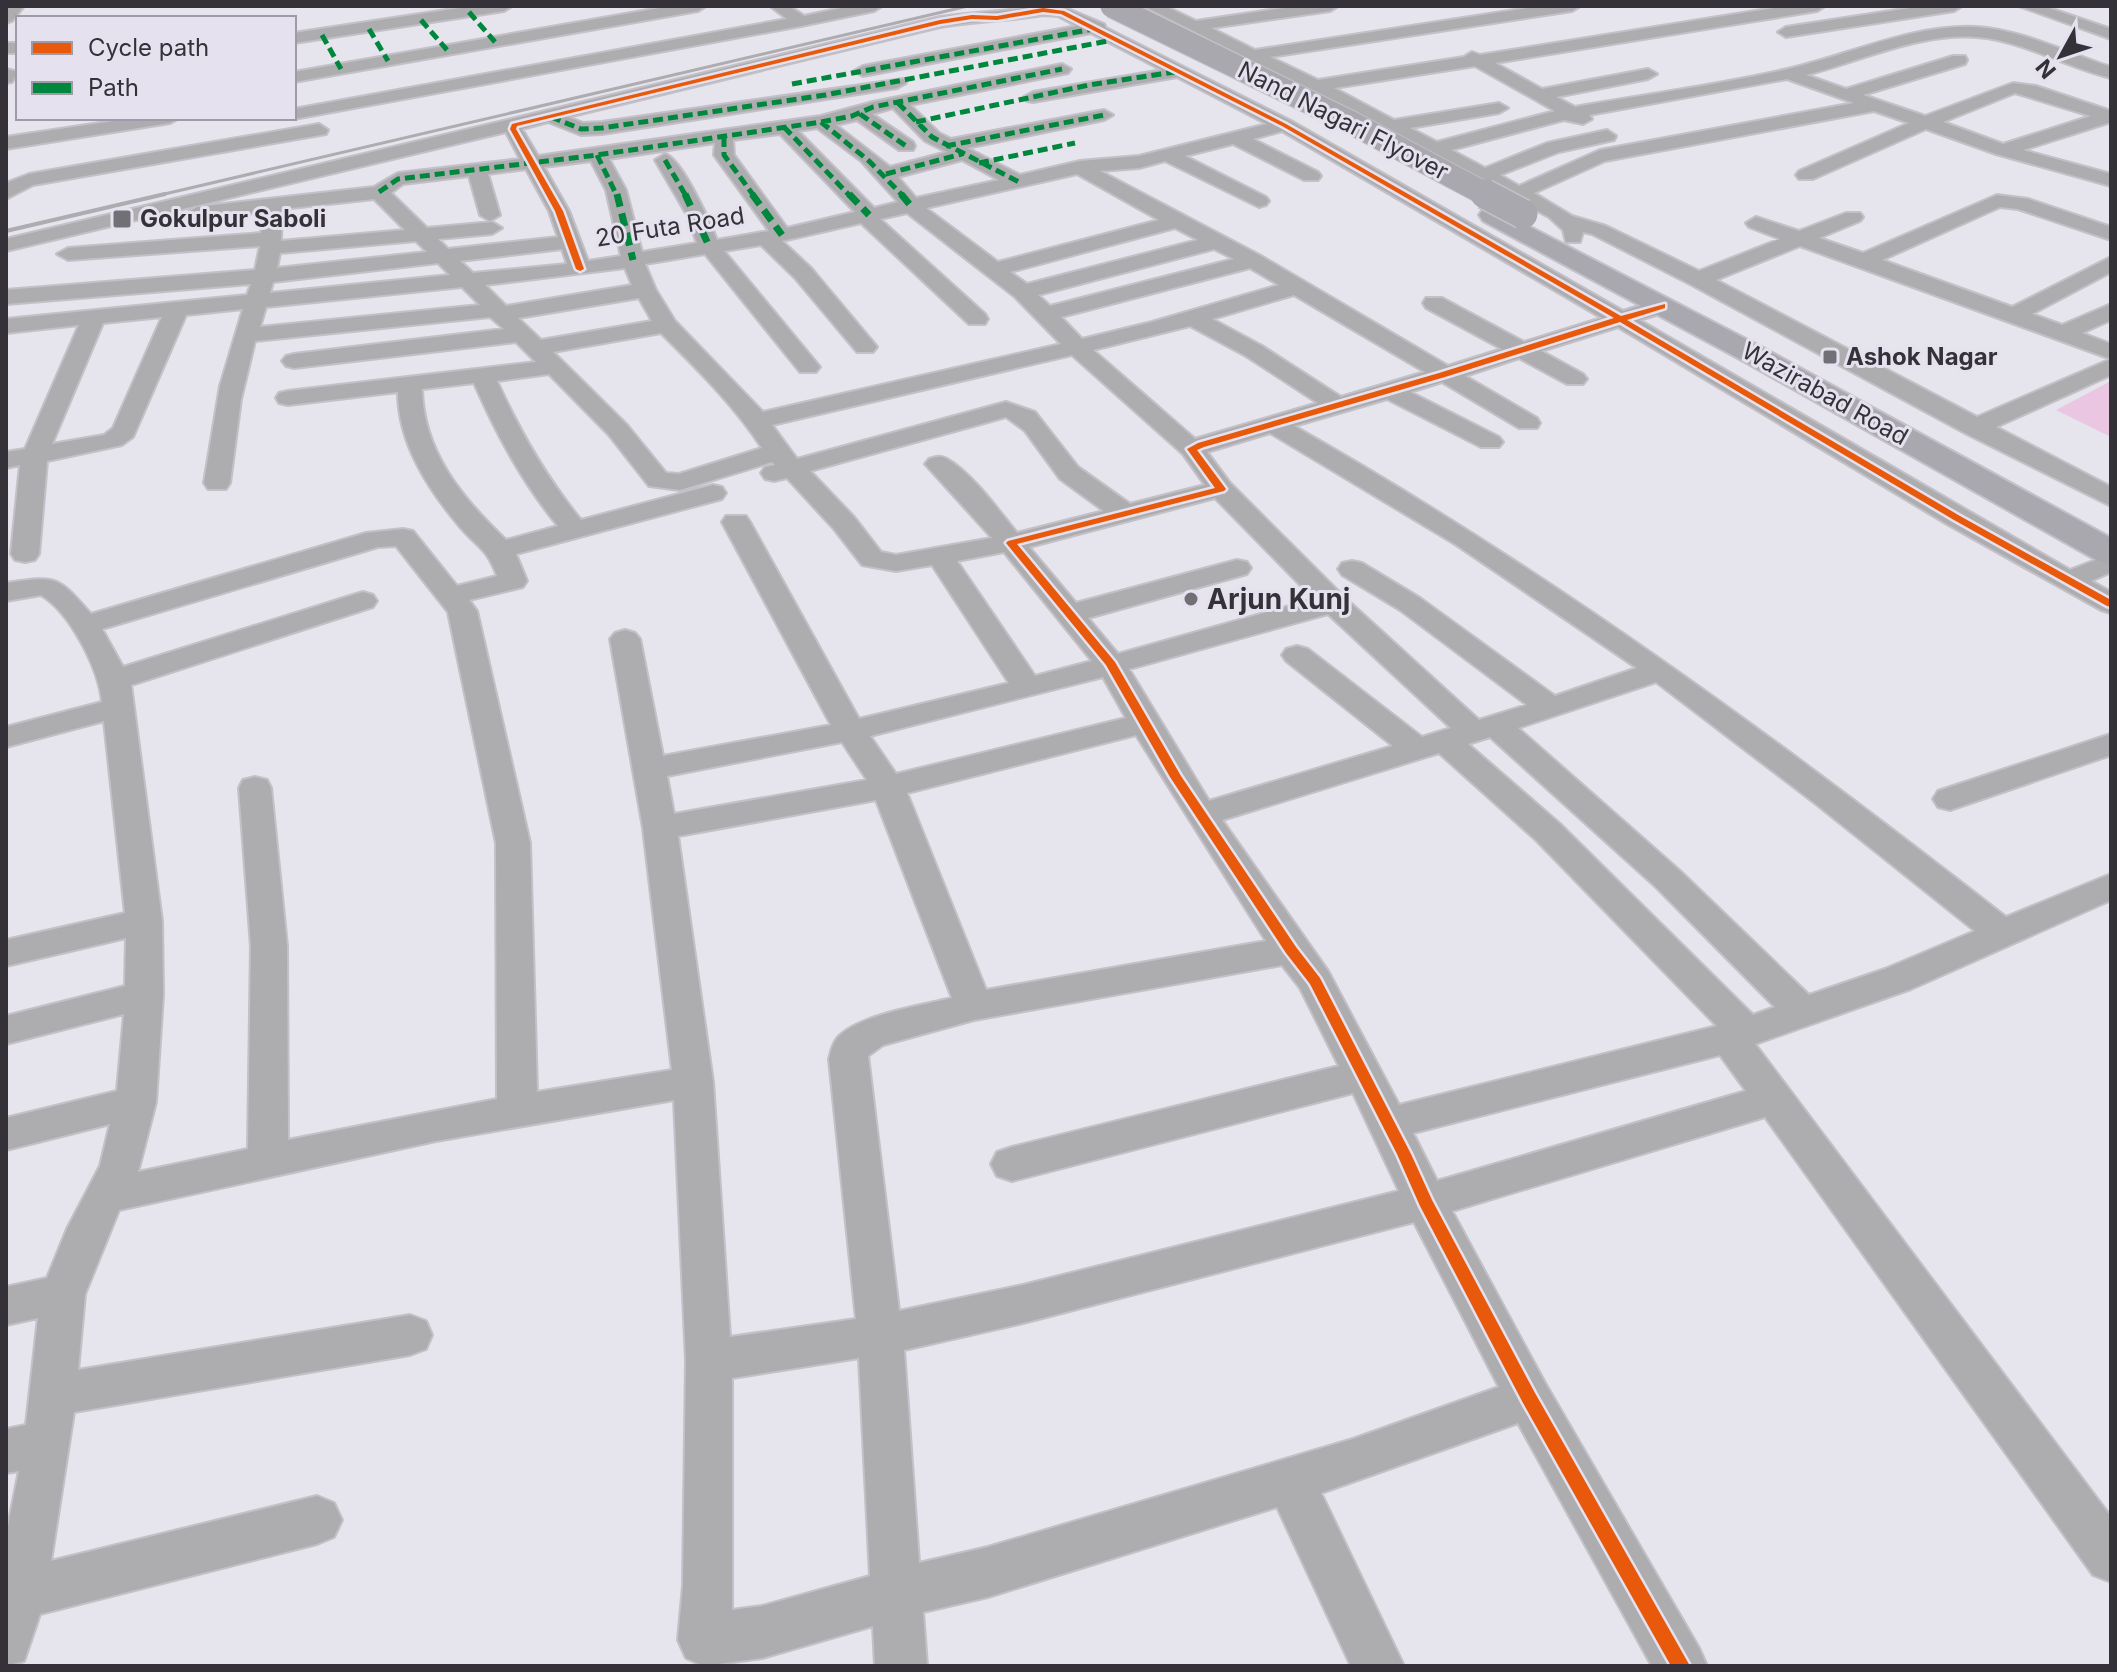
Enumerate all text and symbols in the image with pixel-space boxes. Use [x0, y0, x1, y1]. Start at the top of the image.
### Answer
legend [16, 16, 296, 120]
north arrow [2021, 16, 2101, 96]
text: Cycle path [88, 33, 209, 62]
text: N [2030, 54, 2061, 84]
street label: Nand Nagari Flyover [1233, 55, 1453, 186]
text: Path [88, 73, 139, 102]
street label: 20 Futa Road [593, 200, 746, 253]
place label: Gokulpur Saboli [140, 204, 326, 233]
marker: Gokulpur Saboli [111, 208, 133, 230]
street label: Wazirabad Road [1737, 336, 1913, 451]
place label: Ashok Nagar [1846, 342, 1998, 371]
marker: Ashok Nagar [1821, 348, 1839, 366]
place label: Arjun Kunj [1207, 582, 1350, 616]
marker: Arjun Kunj [1182, 590, 1200, 608]

